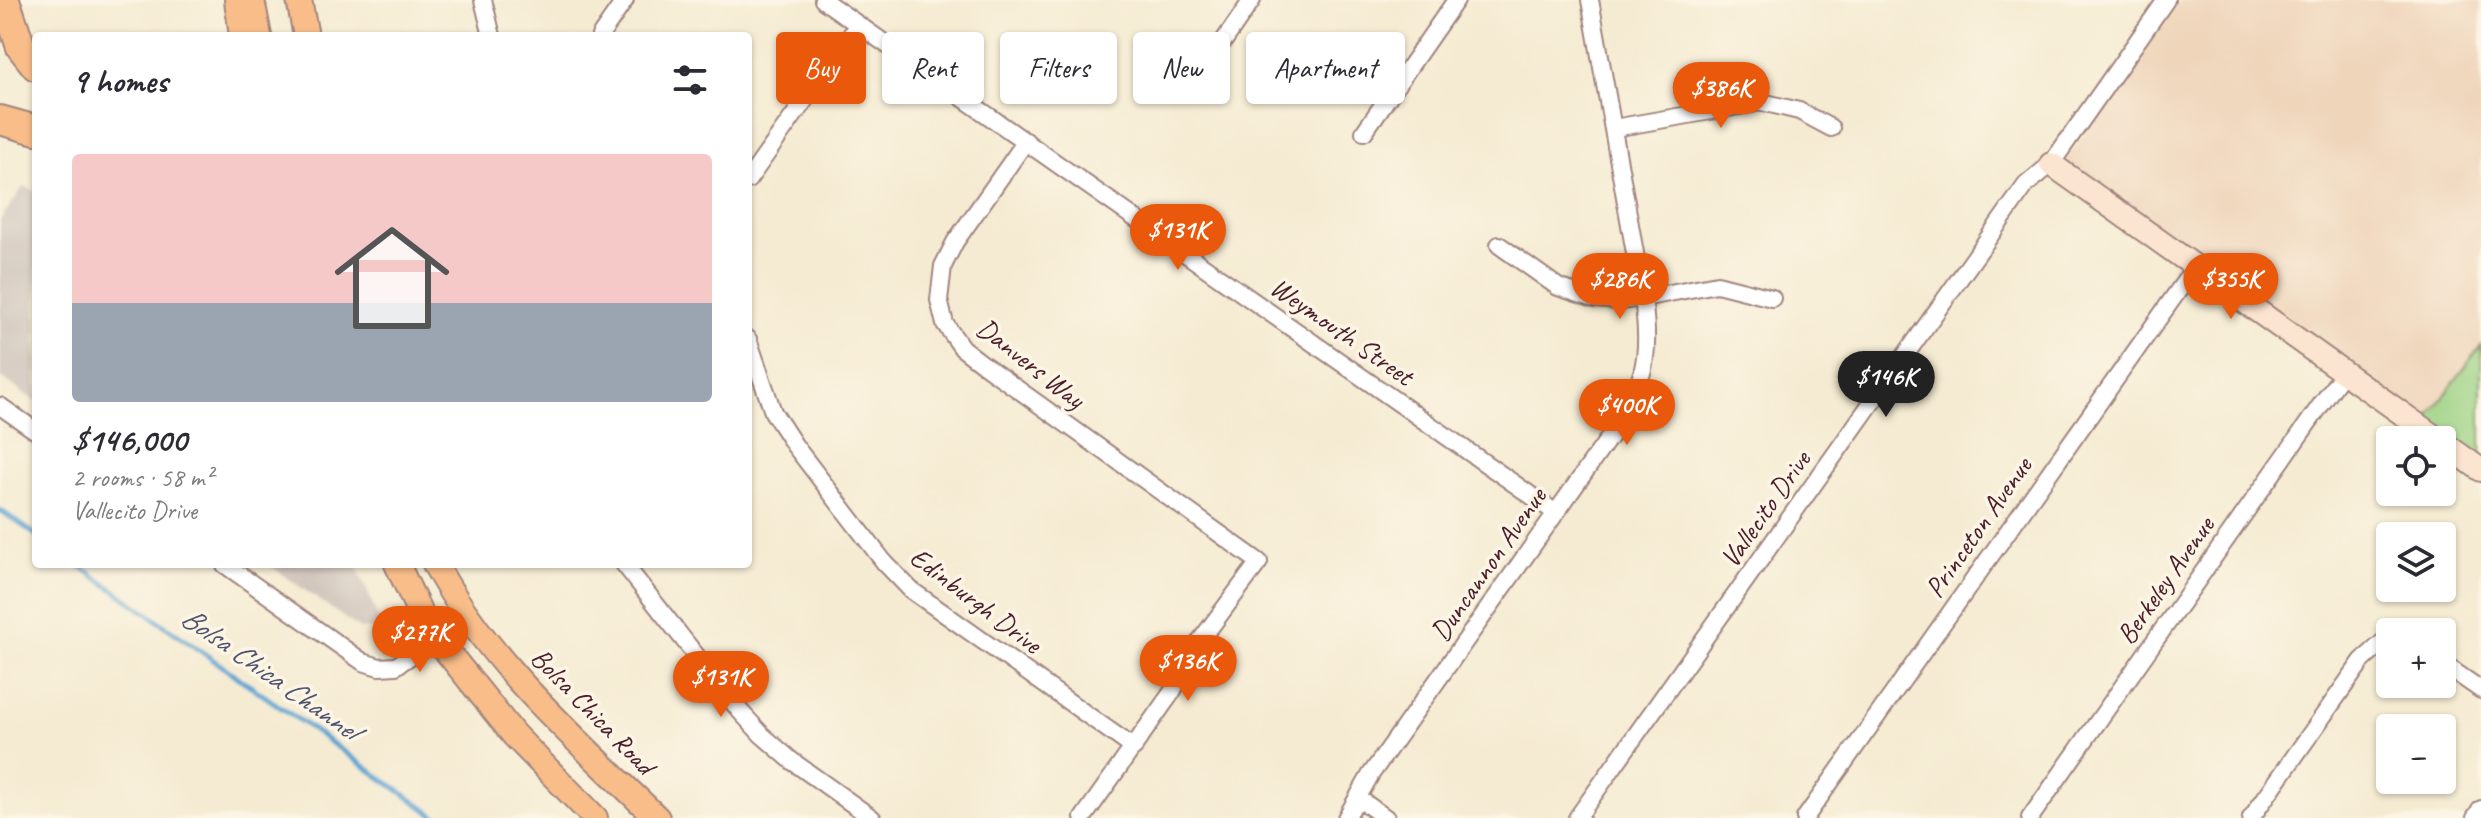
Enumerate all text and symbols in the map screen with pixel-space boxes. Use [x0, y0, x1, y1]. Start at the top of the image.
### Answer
chip: Buy [776, 32, 866, 104]
chip: Rent [882, 32, 984, 104]
chip: Filters [1000, 32, 1117, 104]
chip: New [1133, 32, 1230, 104]
chip: Apartment [1246, 32, 1405, 104]
icon: filters [668, 58, 712, 102]
text: 9 homes [72, 59, 168, 102]
pin: $386K [1665, 62, 1777, 130]
text: $386K [1691, 71, 1751, 104]
pin: $131K [1122, 204, 1234, 272]
icon: home [320, 206, 464, 350]
text: $131K [1148, 213, 1208, 246]
pin: $286K [1564, 253, 1676, 321]
pin: $355K [2175, 253, 2287, 321]
text: $286K [1590, 262, 1650, 295]
text: $355K [2201, 262, 2261, 295]
street label: Weymouth Street [1264, 269, 1422, 394]
street label: Danvers Way [970, 310, 1094, 417]
pin: $146K [1830, 351, 1942, 419]
text: $146K [1856, 360, 1916, 393]
pin: $400K [1571, 379, 1683, 447]
text: $400K [1597, 388, 1657, 421]
text: $146,000 [72, 418, 187, 461]
map controls [2376, 426, 2456, 794]
button: locate [2376, 426, 2456, 506]
street label: Vallecito Drive [1712, 442, 1819, 574]
street label: Princeton Avenue [1917, 448, 2040, 604]
text: 2 rooms · 58 m² [72, 461, 213, 494]
street label: Duncannon Avenue [1422, 479, 1555, 647]
text: Vallecito Drive [72, 494, 197, 527]
street label: Berkeley Avenue [2108, 508, 2223, 651]
button: layers [2376, 522, 2456, 602]
street label: Edinburgh Drive [903, 539, 1050, 662]
water label: Bolsa Chica Channel [174, 598, 374, 754]
pin: $277K [364, 606, 476, 674]
text: $277K [390, 615, 450, 648]
button: + [2376, 618, 2456, 698]
pin: $136K [1132, 635, 1244, 703]
street label: Bolsa Chica Road [524, 640, 665, 785]
text: $136K [1158, 644, 1218, 677]
pin: $131K [665, 651, 777, 719]
text: $131K [691, 660, 751, 693]
button: − [2376, 714, 2456, 794]

